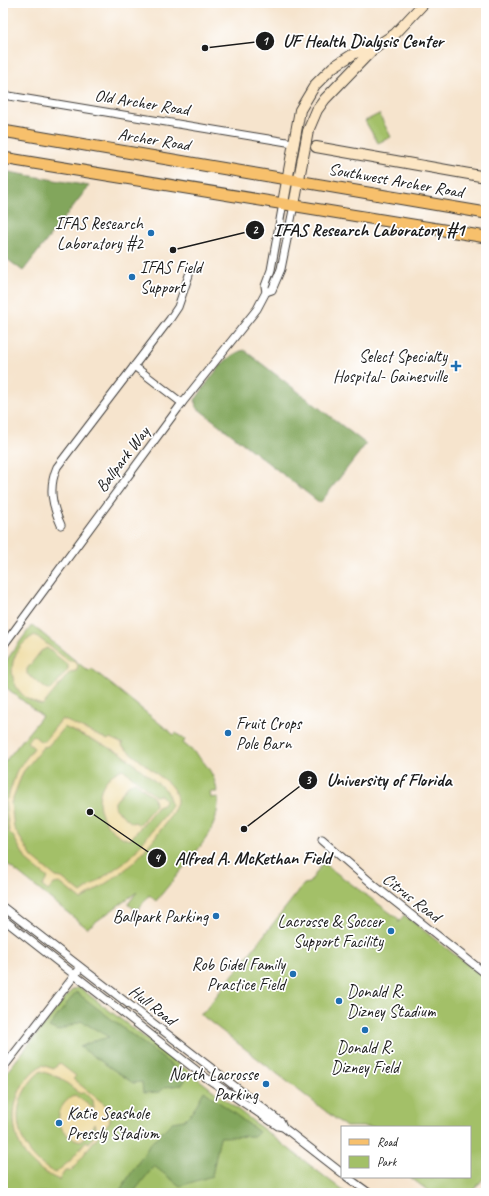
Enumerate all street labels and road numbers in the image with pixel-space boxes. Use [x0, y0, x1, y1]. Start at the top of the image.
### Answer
street label: Old Archer Road [93, 85, 193, 121]
street label: Archer Road [116, 123, 195, 156]
street label: Southwest Archer Road [327, 158, 467, 203]
street label: Ballpark Way [91, 421, 155, 496]
street label: Citrus Road [378, 868, 447, 928]
street label: Hull Road [125, 980, 182, 1032]

